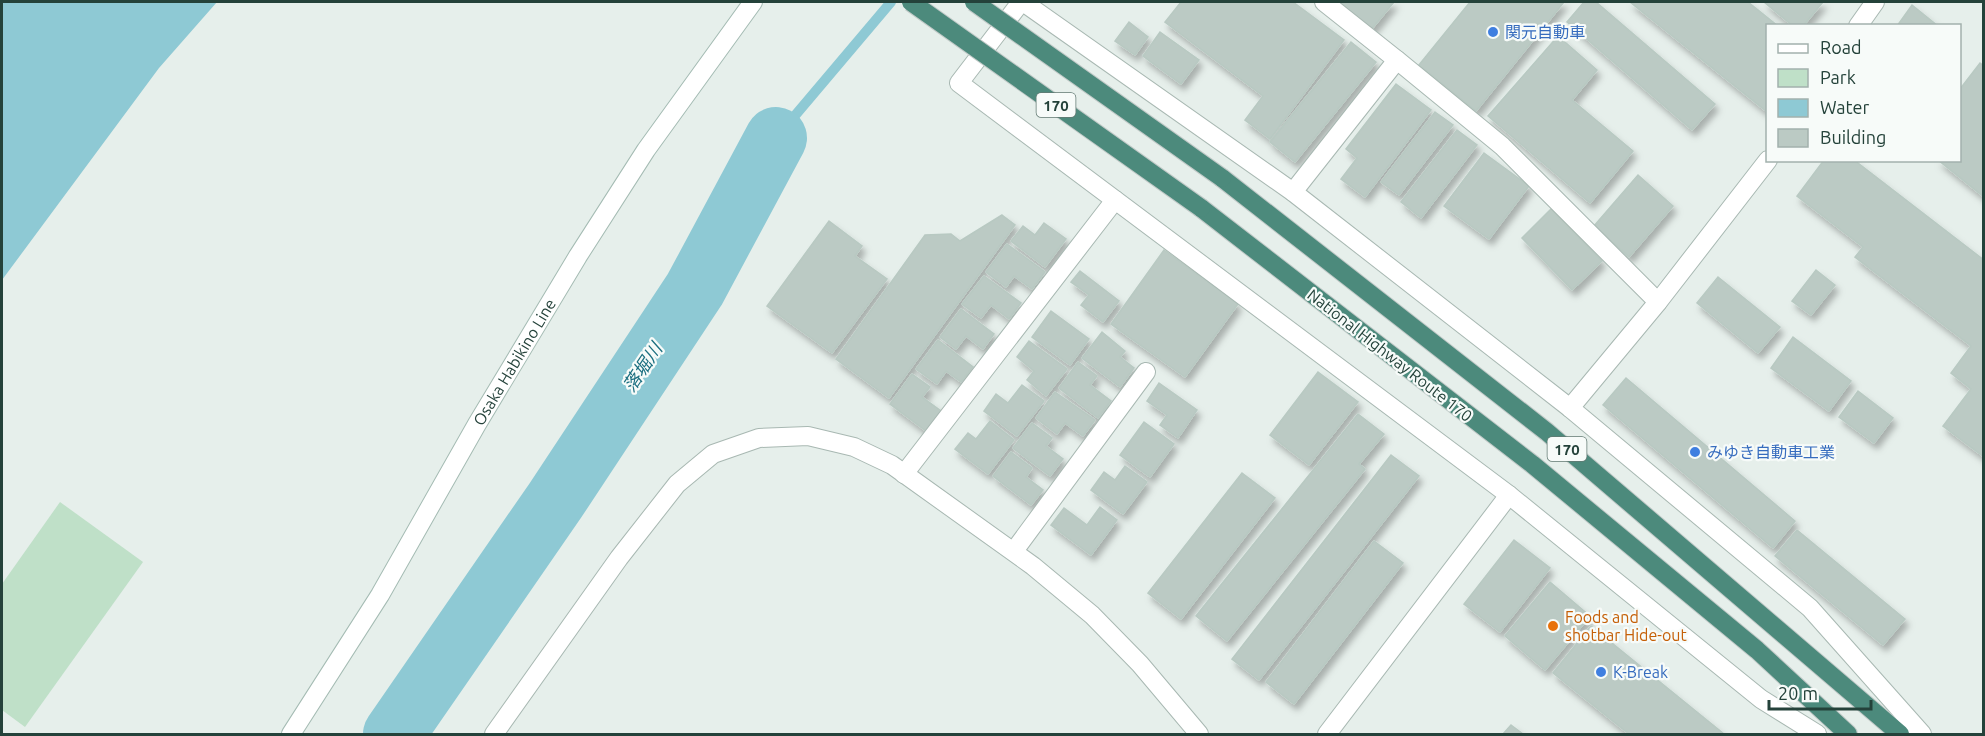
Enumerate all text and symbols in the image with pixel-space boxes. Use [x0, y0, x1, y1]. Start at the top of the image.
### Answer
place label: 関元自動車 [1505, 23, 1585, 41]
legend [1766, 24, 1961, 162]
marker: 関元自動車 [1486, 25, 1500, 39]
text: Road [1820, 37, 1862, 57]
text: Park [1820, 67, 1856, 87]
road number: 170 [1036, 93, 1076, 117]
text: Water [1820, 97, 1870, 117]
text: Building [1820, 127, 1886, 147]
street label: National Highway Route 170 [1304, 285, 1476, 425]
street label: Osaka Habikino Line [469, 295, 559, 429]
water label: 落堀川 [619, 337, 667, 395]
road number: 170 [1548, 437, 1586, 461]
place label: みゆき自動車工業 [1707, 443, 1835, 461]
marker: みゆき自動車工業 [1688, 445, 1702, 459]
place label: Foods and shotbar Hide-out [1565, 608, 1687, 644]
marker: Foods and shotbar Hide-out [1546, 619, 1560, 633]
place label: K-Break [1613, 663, 1668, 681]
marker: K-Break [1594, 665, 1608, 679]
scale bar [1769, 673, 1871, 711]
text: 20 m [1778, 683, 1818, 703]

